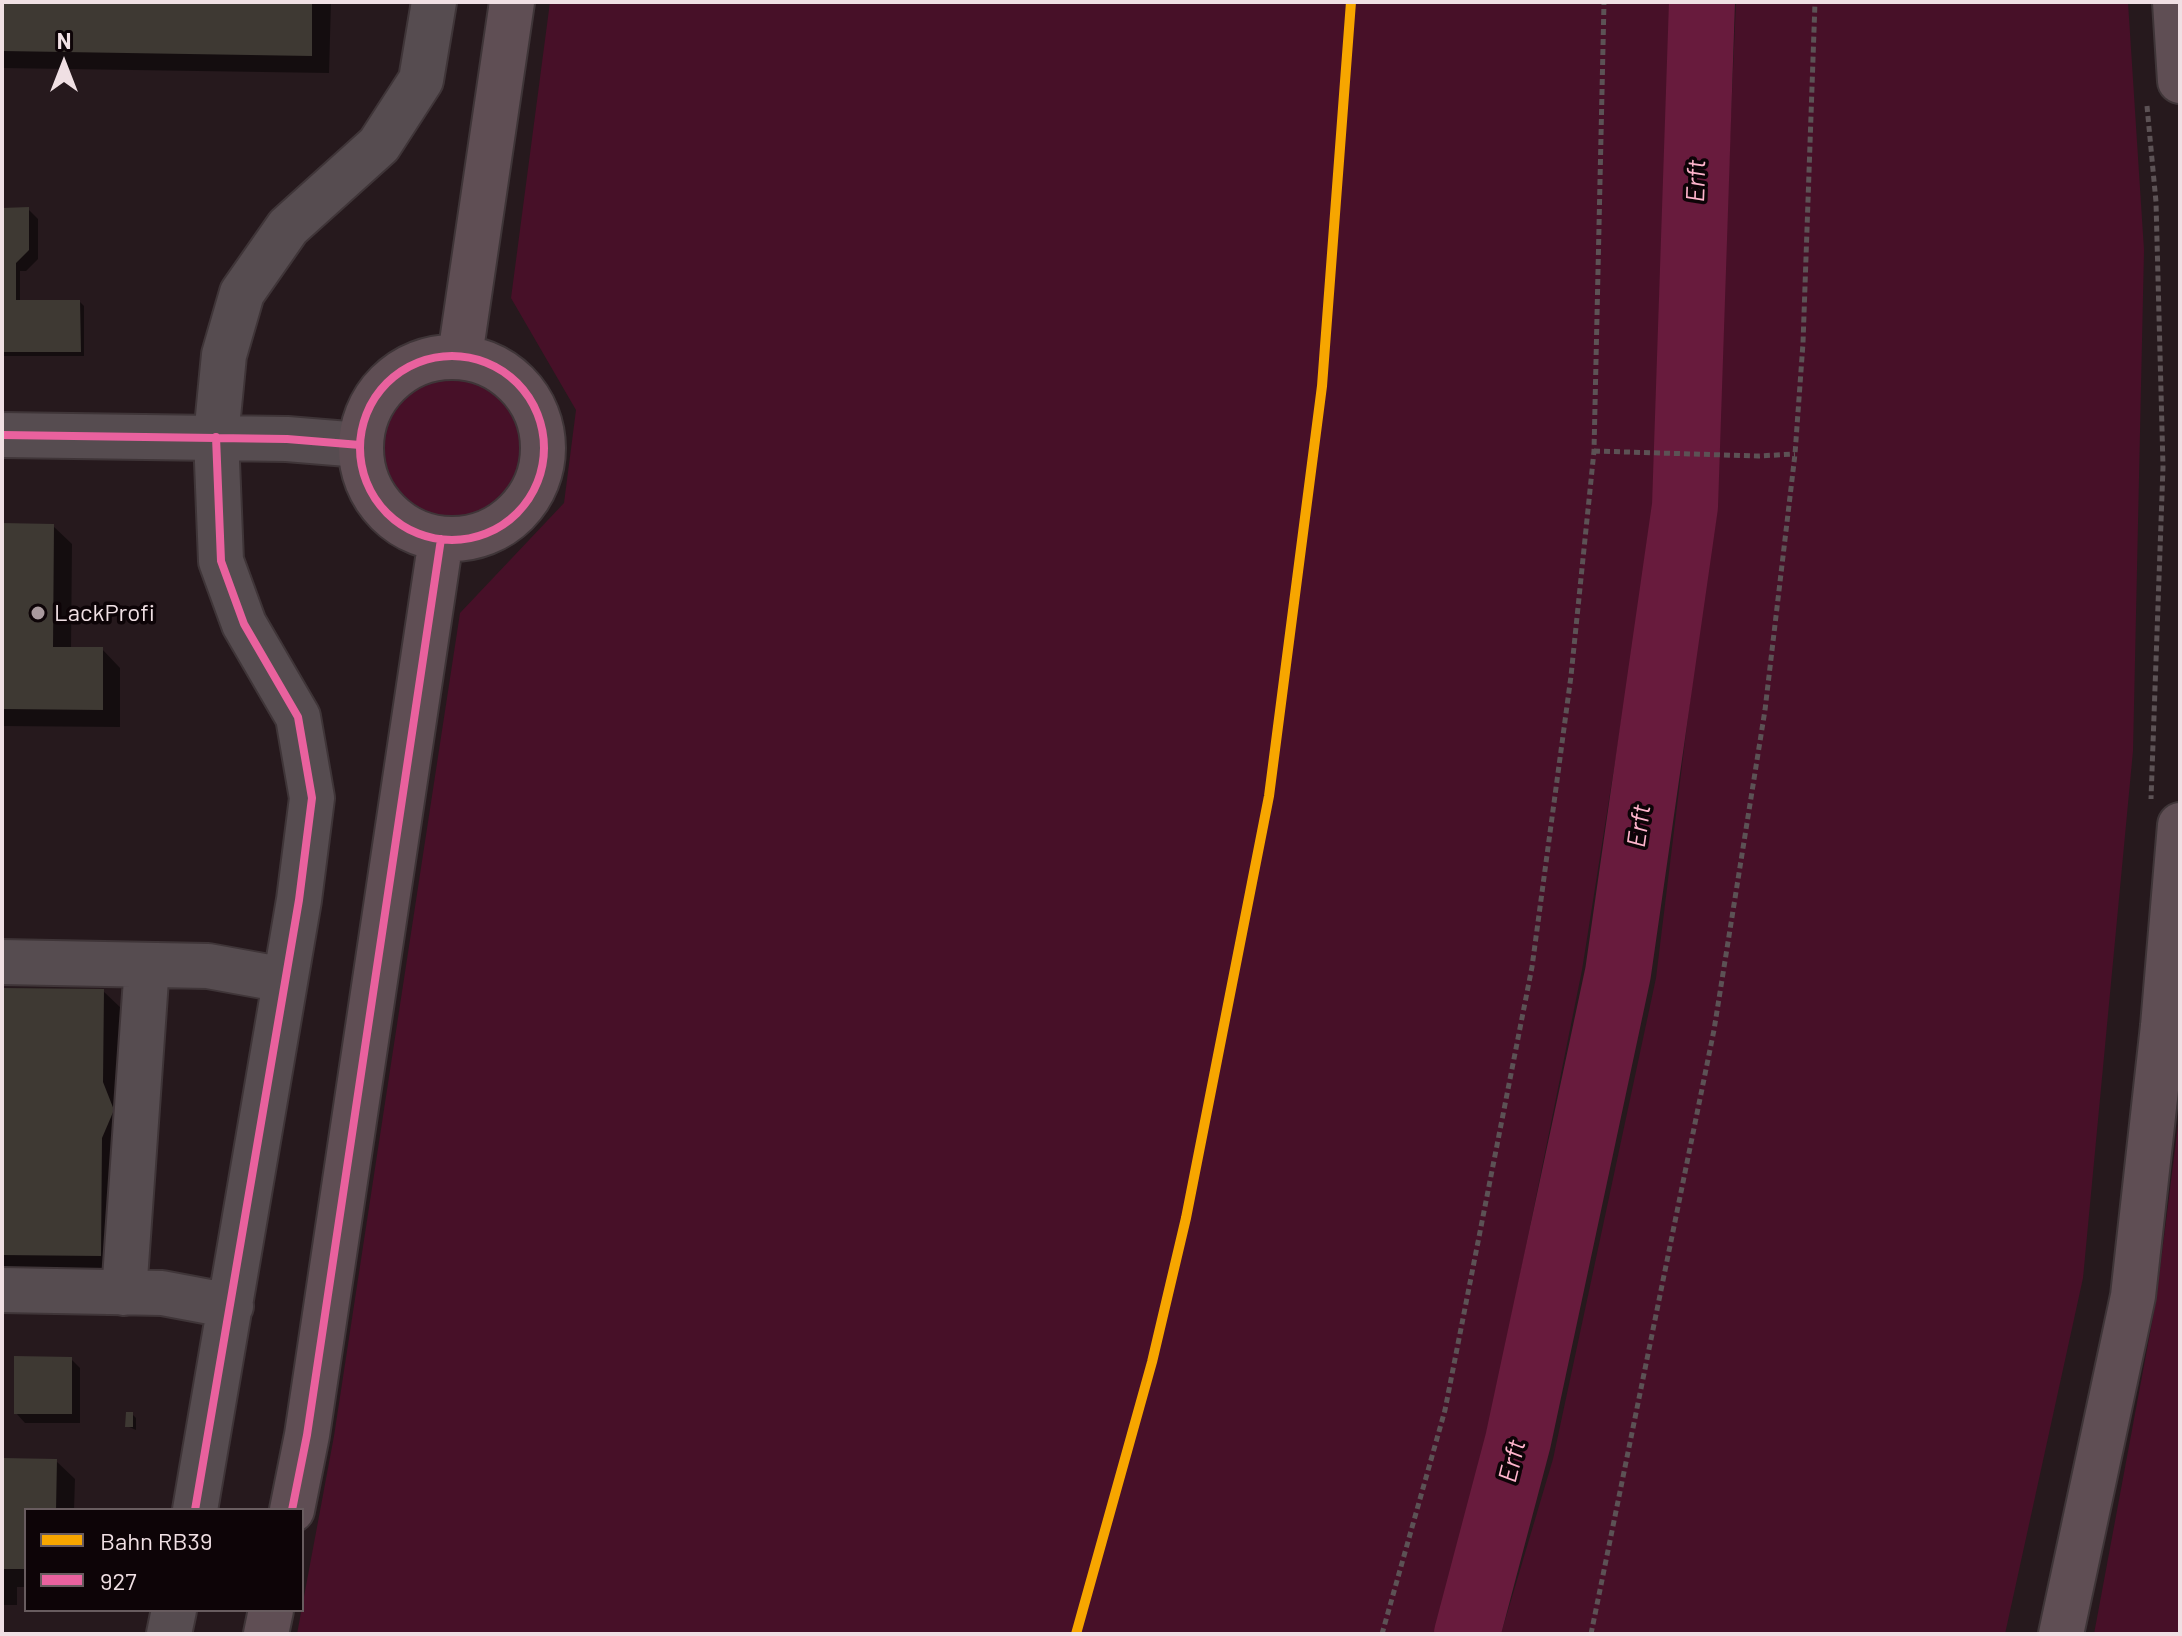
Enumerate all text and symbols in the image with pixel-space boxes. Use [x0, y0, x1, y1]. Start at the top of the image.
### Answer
north arrow [24, 24, 104, 104]
text: N [57, 27, 71, 53]
water label: Erft [1680, 159, 1712, 203]
place label: LackProfi [54, 599, 155, 627]
marker: LackProfi [29, 604, 47, 622]
water label: Erft [1621, 803, 1657, 849]
water label: Erft [1492, 1436, 1532, 1486]
legend [24, 1508, 304, 1612]
text: Bahn RB39 [100, 1526, 212, 1555]
text: 927 [100, 1566, 137, 1595]

